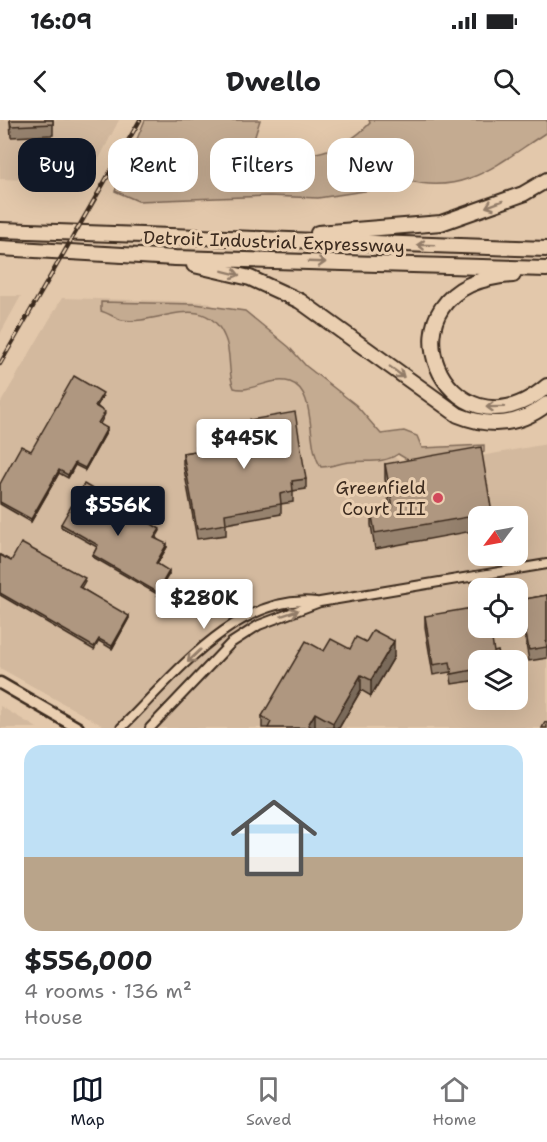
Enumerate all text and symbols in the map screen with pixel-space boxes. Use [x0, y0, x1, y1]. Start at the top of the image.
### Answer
text: 16:09 [30, 7, 92, 36]
text: Dwello [226, 63, 321, 100]
icon: back [24, 65, 57, 98]
icon: search [490, 65, 523, 98]
chip: Buy [18, 138, 96, 192]
chip: Rent [108, 138, 198, 192]
chip: Filters [210, 138, 315, 192]
chip: New [327, 138, 414, 192]
one-way arrow [485, 200, 504, 211]
street label: Detroit Industrial Expressway [143, 225, 405, 259]
one-way arrow [416, 239, 436, 250]
one-way arrow [307, 256, 327, 267]
one-way arrow [221, 267, 240, 279]
one-way arrow [388, 366, 404, 379]
one-way arrow [485, 401, 505, 412]
pin: $445K [202, 419, 286, 470]
text: $445K [210, 425, 278, 451]
place label: Greenfield Court III [335, 476, 426, 521]
pin: $556K [76, 486, 160, 537]
marker: Greenfield Court III [431, 491, 445, 505]
text: $556K [85, 492, 151, 518]
north arrow [468, 506, 528, 566]
map controls [468, 506, 528, 710]
button: locate [468, 578, 528, 638]
pin: $280K [162, 579, 246, 630]
text: $280K [170, 585, 238, 611]
one-way arrow [280, 606, 299, 617]
one-way arrow [187, 649, 202, 664]
button: layers [468, 650, 528, 710]
icon: home [220, 784, 328, 892]
text: $556,000 [24, 943, 153, 978]
text: 4 rooms · 136 m² [24, 978, 192, 1004]
text: House [24, 1004, 83, 1030]
tab: Map [71, 1073, 105, 1130]
tab: Saved [246, 1073, 291, 1130]
tab: Home [432, 1073, 476, 1130]

